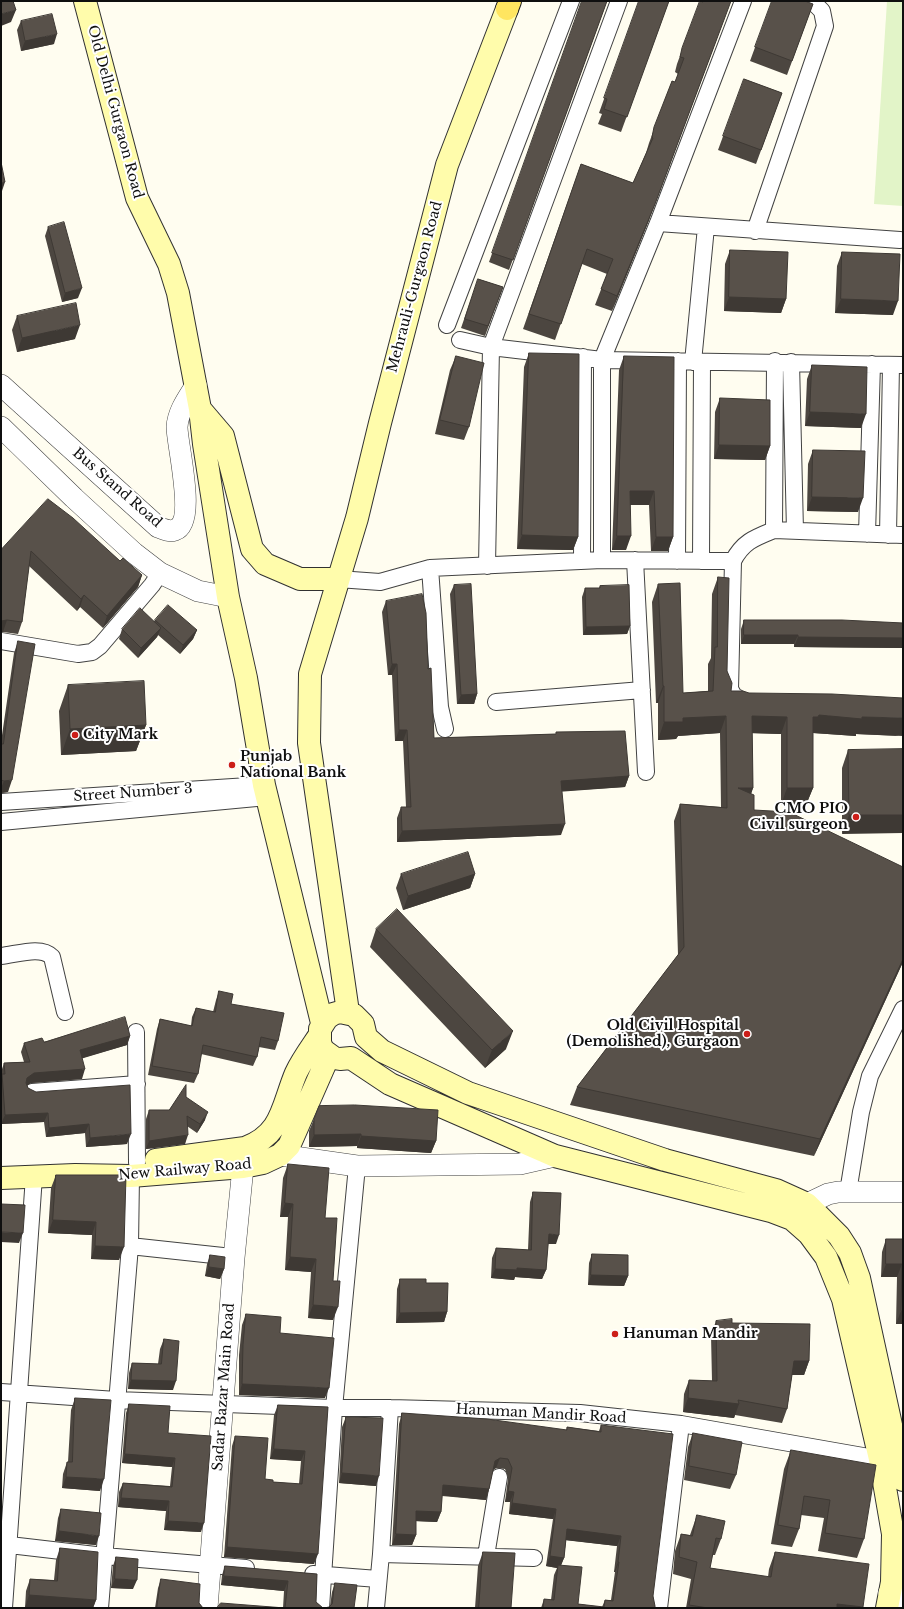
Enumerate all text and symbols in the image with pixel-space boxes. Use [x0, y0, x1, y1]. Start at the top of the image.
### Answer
street label: Old Delhi Gurgaon Road [84, 23, 146, 201]
street label: Mehrauli-Gurgaon Road [384, 200, 446, 374]
street label: Bus Stand Road [69, 445, 165, 531]
place label: City Mark [83, 727, 158, 743]
marker: City Mark [70, 730, 80, 740]
place label: Punjab National Bank [240, 749, 346, 782]
marker: Punjab National Bank [227, 760, 237, 770]
street label: Street Number 3 [73, 780, 193, 806]
place label: CMO PIO Civil surgeon [750, 801, 848, 834]
marker: CMO PIO Civil surgeon [851, 812, 861, 822]
place label: Old Civil Hospital (Demolished), Gurgaon [567, 1018, 739, 1050]
marker: Old Civil Hospital (Demolished), Gurgaon [742, 1029, 752, 1039]
street label: New Railway Road [118, 1156, 252, 1184]
street label: Sadar Bazar Main Road [210, 1303, 238, 1471]
place label: Hanuman Mandir [623, 1326, 758, 1342]
marker: Hanuman Mandir [610, 1329, 620, 1339]
street label: Hanuman Mandir Road [455, 1401, 627, 1427]

